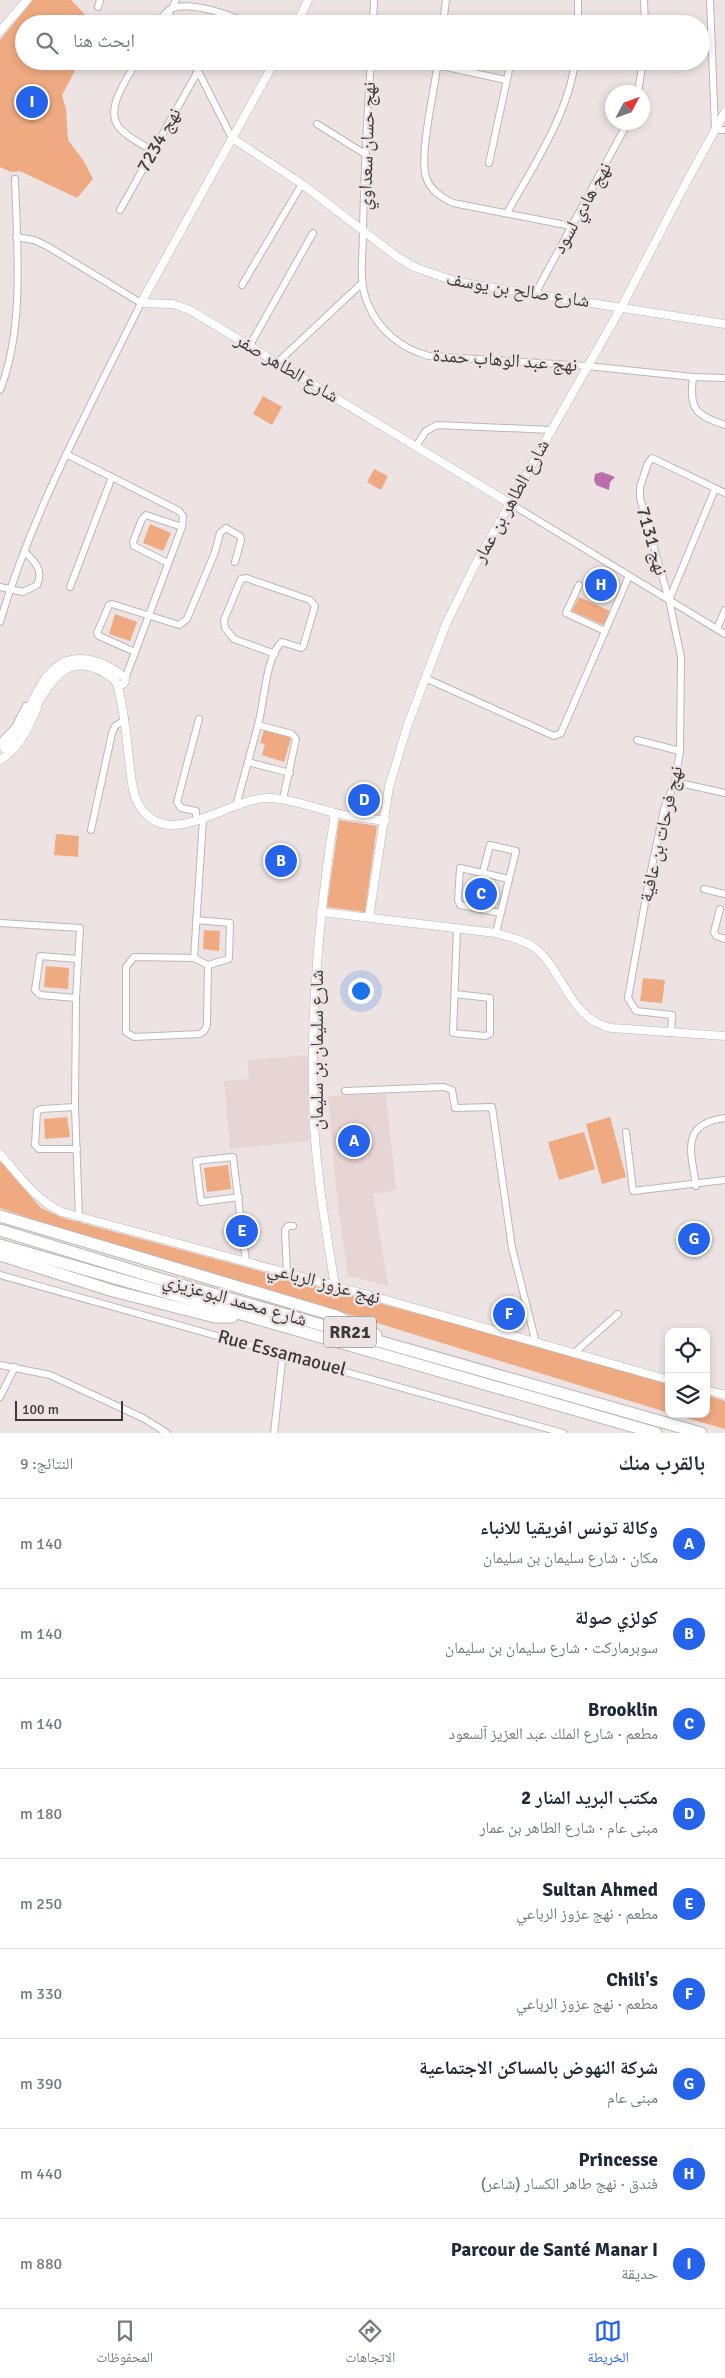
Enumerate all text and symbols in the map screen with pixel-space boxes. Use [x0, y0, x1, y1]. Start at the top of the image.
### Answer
search box [15, 15, 710, 70]
icon: search [33, 29, 61, 57]
text: ابحث هنا [73, 29, 135, 53]
street label: نهج حسان سعداوي [353, 81, 384, 211]
pin: I [16, 83, 48, 121]
north arrow [605, 85, 650, 130]
street label: نهج 7234 [131, 103, 187, 177]
street label: نهج هادي لسود [547, 158, 619, 259]
street label: شارع صالح بن يوسف [445, 267, 591, 313]
street label: شارع الطاهر صفر [230, 327, 343, 408]
street label: نهج عبد الوهاب حمدة [432, 343, 578, 377]
street label: شارع الطاهر بن عمار [467, 435, 555, 568]
street label: نهج 7131 [631, 504, 673, 578]
pin: H [585, 566, 617, 604]
street label: نهج فرحات بن عافية [634, 764, 688, 904]
pin: D [348, 781, 380, 819]
pin: B [265, 842, 297, 880]
pin: C [465, 875, 497, 913]
street label: شارع سليمان بن سليمان [305, 970, 329, 1130]
your location [348, 978, 374, 1004]
pin: A [338, 1122, 370, 1160]
pin: E [226, 1212, 258, 1250]
pin: G [678, 1220, 710, 1258]
street label: نهج عزوز الرباعي [264, 1256, 383, 1312]
street label: شارع محمد البوعزيزي [159, 1268, 310, 1335]
pin: F [493, 1295, 525, 1333]
road number: RR21 [324, 1316, 376, 1348]
street label: Rue Essamaouel [215, 1324, 349, 1382]
map controls [665, 1328, 710, 1418]
button: locate [665, 1328, 710, 1373]
button: layers [665, 1373, 710, 1418]
scale bar [15, 1398, 122, 1421]
text: 100 m [22, 1401, 59, 1418]
text: بالقرب منك [618, 1450, 705, 1476]
text: النتائج: 9 [20, 1454, 73, 1474]
text: وكالة تونس افريقيا للانباء [480, 1516, 658, 1540]
text: 140 m [20, 1534, 62, 1554]
text: A [684, 1534, 694, 1554]
text: مكان · شارع سليمان بن سليمان [483, 1548, 658, 1568]
text: كولزي صولة [575, 1606, 658, 1630]
text: 140 m [20, 1624, 62, 1644]
text: B [684, 1624, 694, 1644]
text: سوبرماركت · شارع سليمان بن سليمان [445, 1638, 658, 1658]
text: Brooklin [588, 1698, 658, 1722]
text: 140 m [20, 1714, 62, 1734]
text: C [684, 1714, 694, 1734]
text: مطعم · شارع الملك عبد العزيز آلسعود [449, 1724, 658, 1744]
text: مكتب البريد المنار 2 [521, 1786, 658, 1810]
text: 180 m [20, 1804, 62, 1824]
text: D [684, 1804, 694, 1824]
text: مبنى عام · شارع الطاهر بن عمار [479, 1818, 658, 1838]
text: Sultan Ahmed [542, 1878, 658, 1902]
text: 250 m [20, 1894, 62, 1914]
text: E [684, 1894, 694, 1914]
text: مطعم · نهج عزوز الرباعي [516, 1904, 658, 1924]
text: Chili's [606, 1968, 658, 1992]
text: 330 m [20, 1984, 62, 2004]
text: F [685, 1984, 693, 2004]
text: مطعم · نهج عزوز الرباعي [516, 1994, 658, 2014]
text: شركة النهوض بالمساكن الاجتماعية [419, 2056, 658, 2080]
text: 390 m [20, 2074, 62, 2094]
text: G [684, 2074, 694, 2094]
text: مبنى عام [607, 2088, 658, 2108]
text: Princesse [579, 2148, 658, 2172]
text: 440 m [20, 2164, 62, 2184]
text: H [684, 2164, 695, 2184]
text: فندق · نهج طاهر الكسار (شاعر) [481, 2174, 658, 2194]
text: Parcour de Santé Manar I [451, 2238, 658, 2262]
text: 880 m [20, 2254, 62, 2274]
text: I [686, 2254, 692, 2274]
text: حديقة [621, 2264, 658, 2284]
tab: المحفوظات [96, 2317, 153, 2371]
tab: الاتجاهات [346, 2317, 395, 2371]
tab: الخريطة [588, 2317, 629, 2371]

